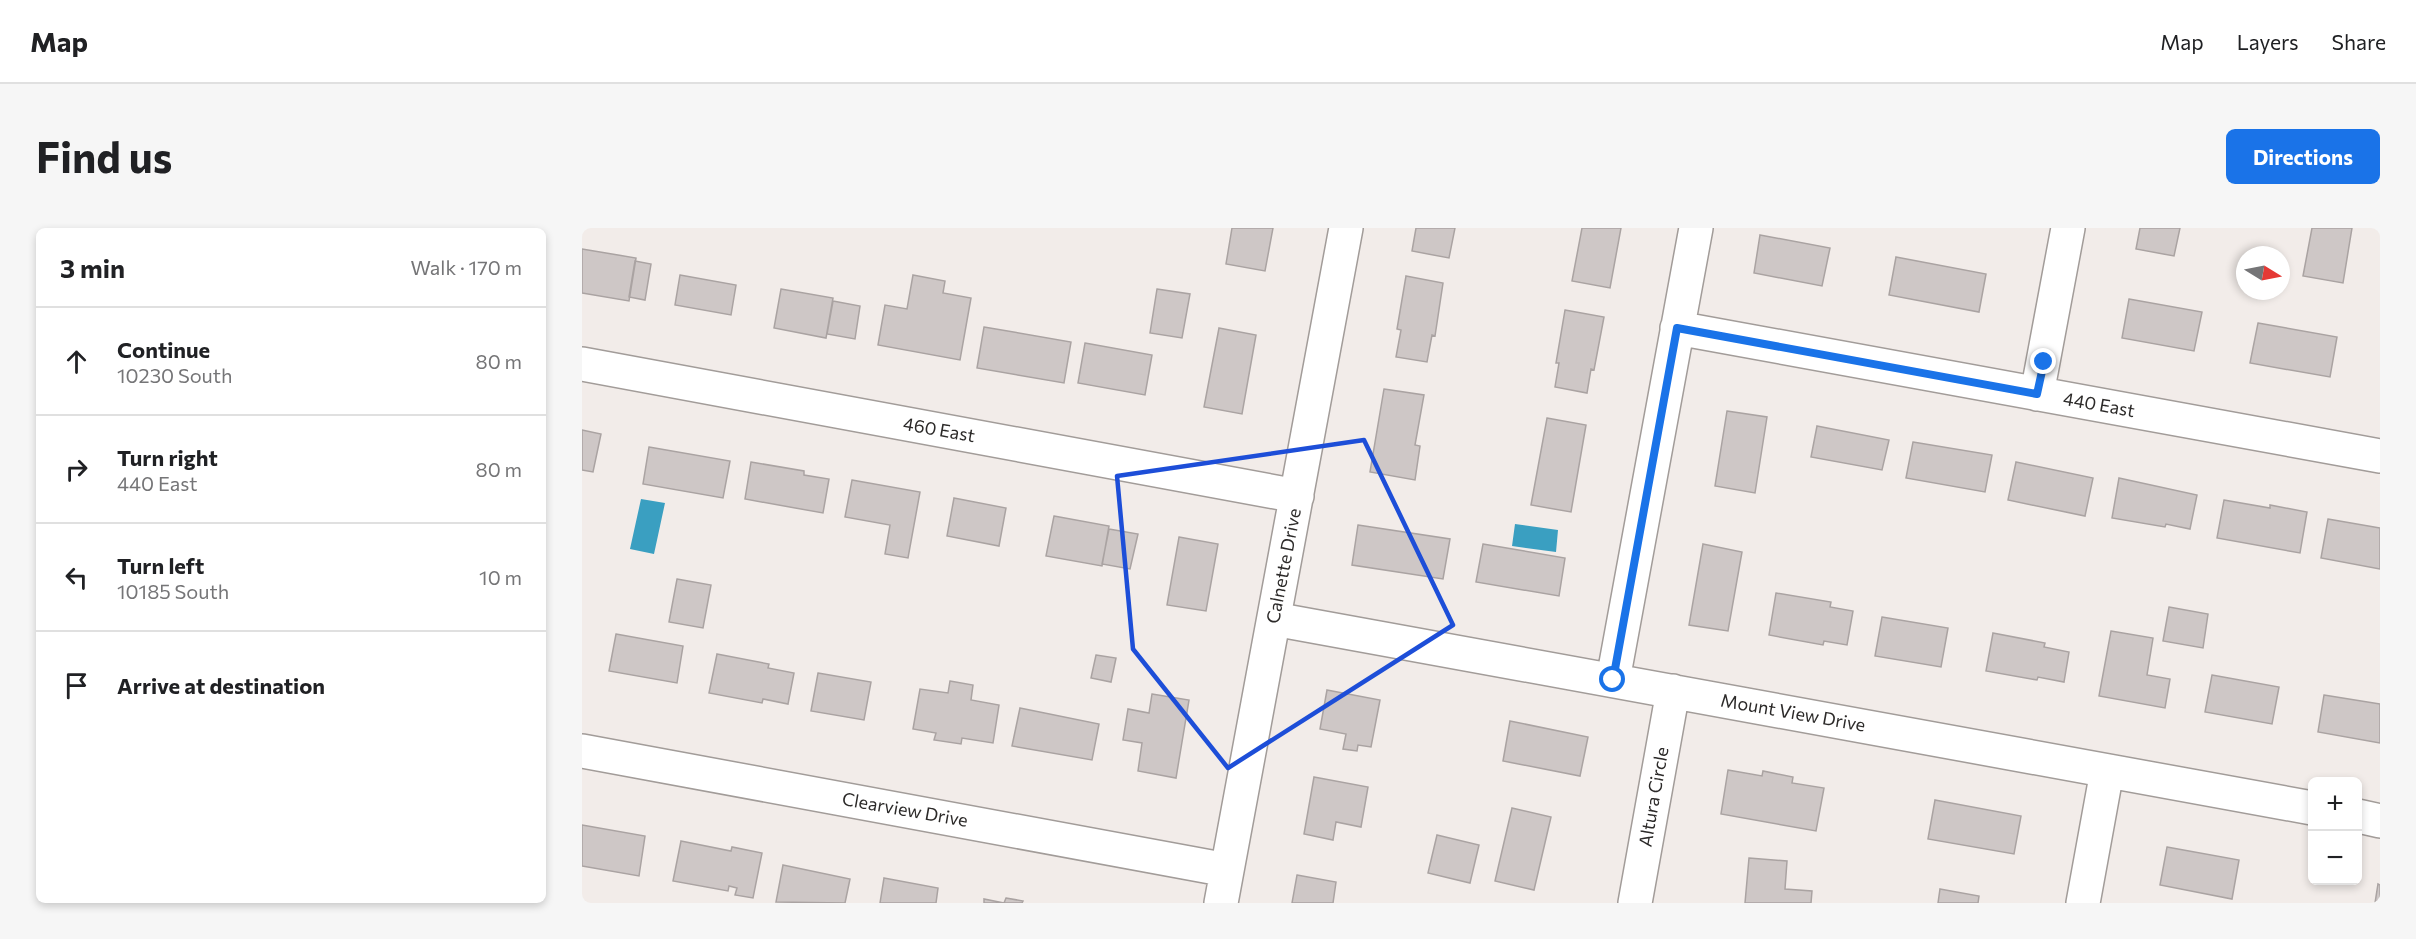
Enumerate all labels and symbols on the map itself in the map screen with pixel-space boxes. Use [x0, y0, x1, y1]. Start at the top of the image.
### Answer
north arrow [2236, 246, 2290, 300]
route end [2030, 348, 2056, 374]
street label: 440 East [2062, 387, 2137, 421]
street label: 460 East [902, 412, 977, 446]
street label: Calnette Drive [1261, 506, 1305, 625]
route start [1599, 666, 1625, 692]
street label: Mount View Drive [1719, 688, 1867, 736]
street label: Altura Circle [1633, 745, 1673, 849]
street label: Clearview Drive [840, 787, 970, 831]

